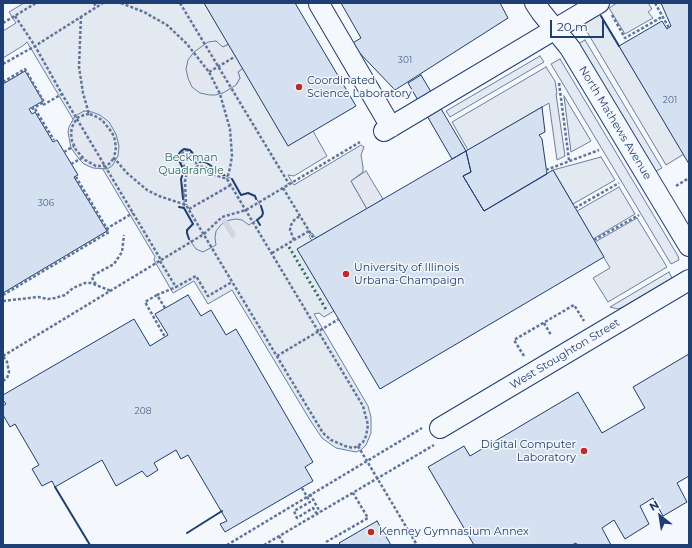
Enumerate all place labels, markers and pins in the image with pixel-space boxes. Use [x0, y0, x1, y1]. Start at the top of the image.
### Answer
place label: Coordinated Science Laboratory [307, 74, 412, 100]
marker: Coordinated Science Laboratory [294, 82, 304, 92]
place label: University of Illinois Urbana-Champaign [354, 261, 464, 287]
marker: University of Illinois Urbana-Champaign [341, 269, 351, 279]
place label: Digital Computer Laboratory [481, 438, 576, 464]
marker: Digital Computer Laboratory [579, 446, 589, 456]
place label: Kenney Gymnasium Annex [379, 525, 529, 539]
marker: Kenney Gymnasium Annex [366, 527, 376, 537]

